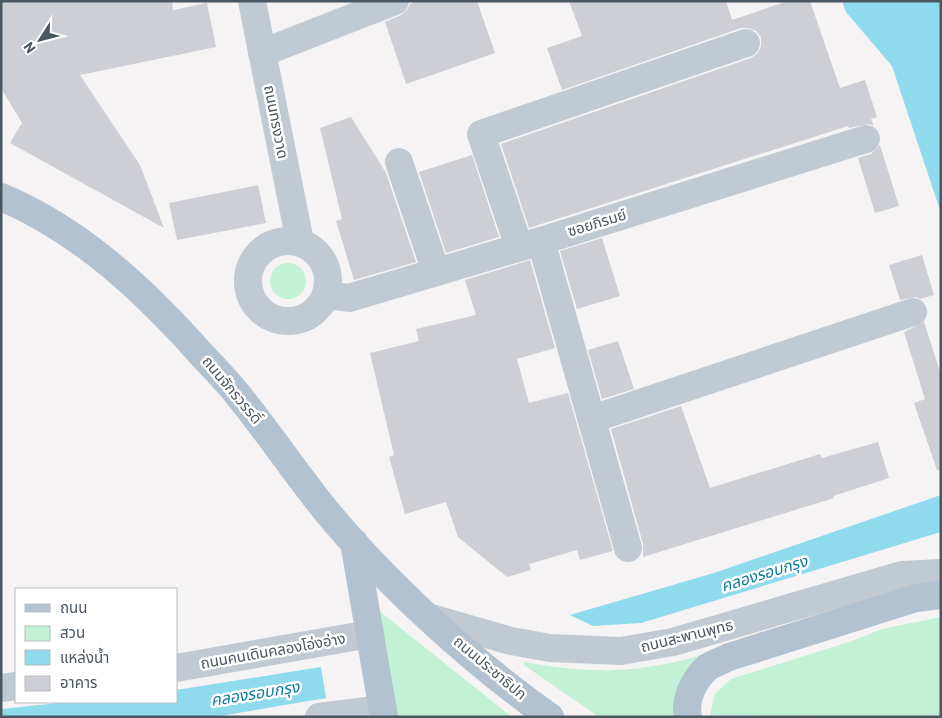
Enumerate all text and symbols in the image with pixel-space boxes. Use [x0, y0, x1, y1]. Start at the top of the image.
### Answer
north arrow [15, 15, 65, 65]
text: N [19, 39, 39, 57]
street label: ถนนทรงวาด [261, 83, 293, 160]
street label: ซอยภิรมย์ [565, 205, 628, 239]
street label: ถนนจักรวรรดิ์ [199, 352, 266, 427]
water label: คลองรอบกรุง [718, 550, 811, 597]
legend [15, 588, 178, 703]
text: ถนน [60, 598, 87, 616]
street label: ถนนสะพานพุทธ [639, 615, 735, 656]
text: สวน [60, 623, 85, 641]
street label: ถนนคนเดินคลองโอ่งอ่าง [199, 628, 347, 672]
street label: ถนนประชาธิปก [451, 632, 531, 703]
text: แหล่งน้ำ [60, 647, 109, 666]
text: อาคาร [60, 673, 97, 691]
water label: คลองรอบกรุง [209, 676, 302, 711]

